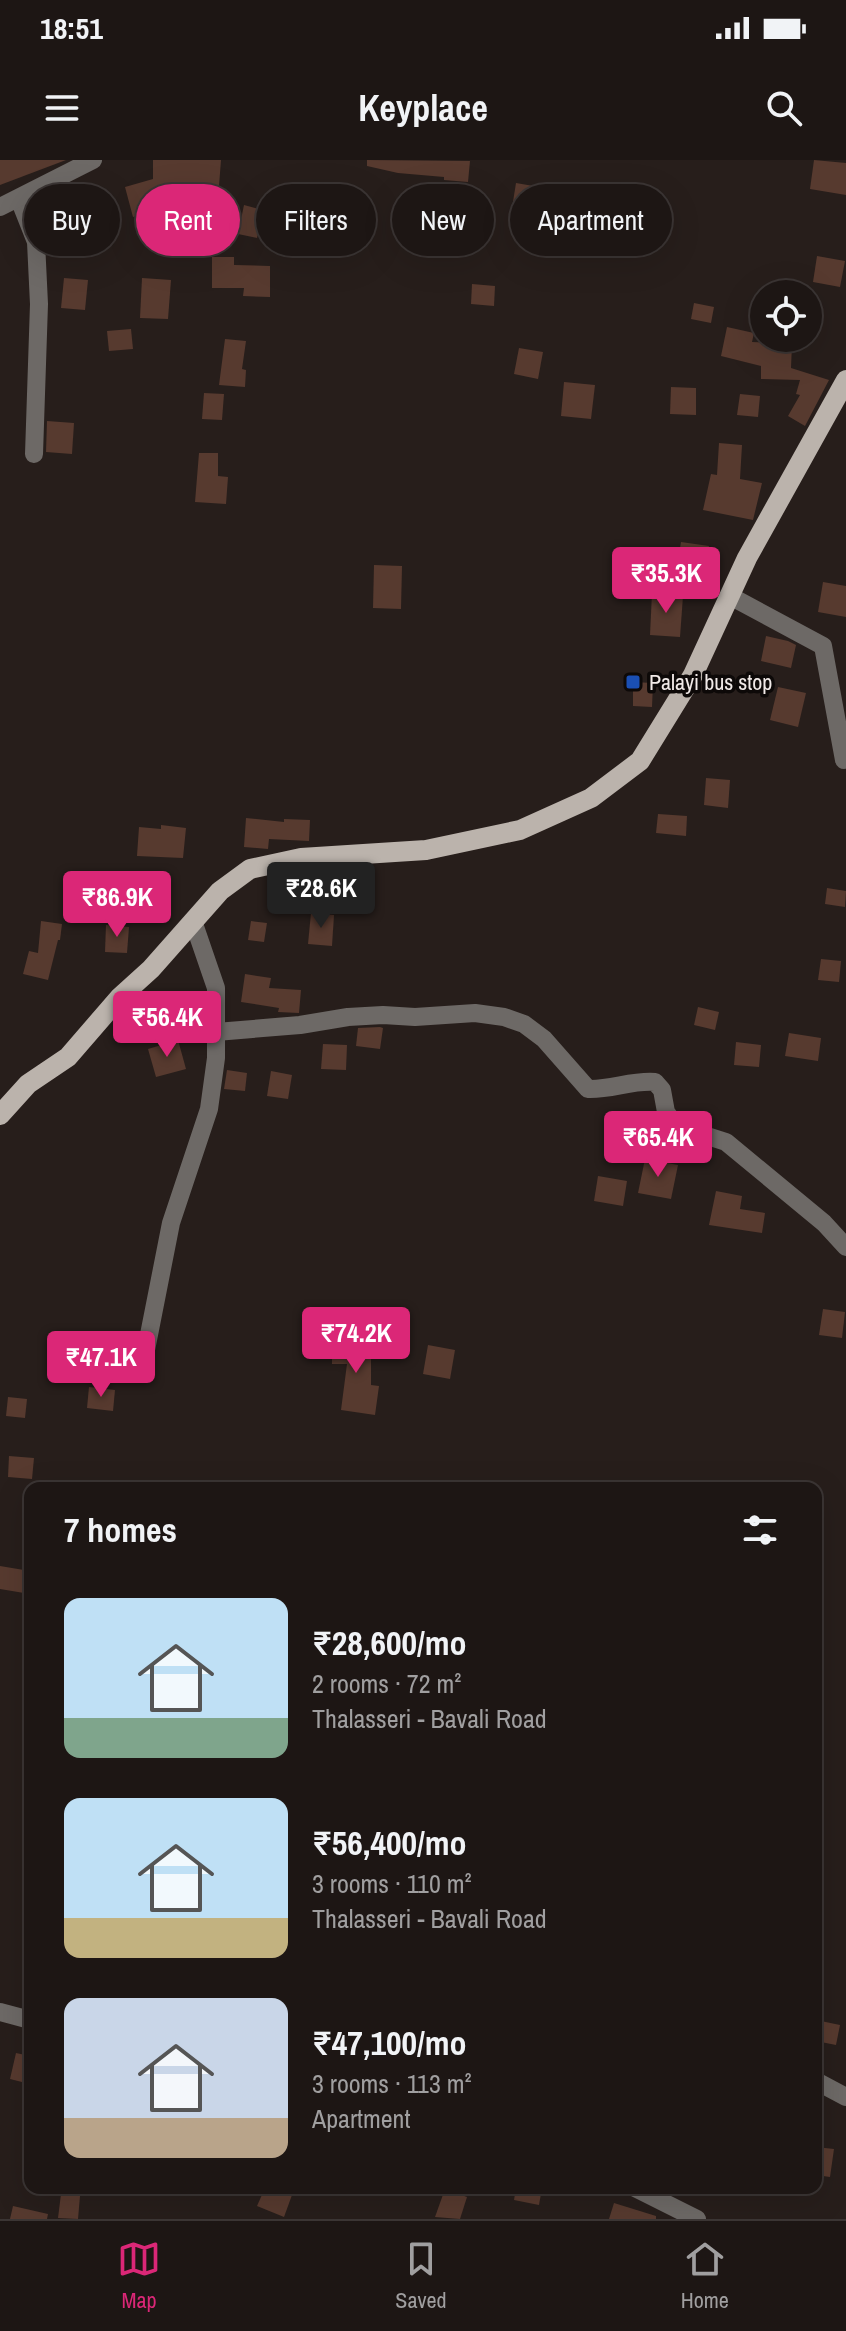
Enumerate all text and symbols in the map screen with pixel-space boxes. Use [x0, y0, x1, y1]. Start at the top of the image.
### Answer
text: 18:51 [40, 8, 103, 48]
text: Keyplace [358, 84, 488, 132]
icon: menu [40, 86, 84, 130]
icon: search [762, 86, 806, 130]
chip: Buy [24, 184, 120, 256]
chip: Rent [136, 184, 240, 256]
chip: Filters [256, 184, 376, 256]
chip: New [392, 184, 494, 256]
chip: Apartment [510, 184, 672, 256]
map controls [750, 280, 822, 352]
button: locate [750, 280, 822, 352]
pin: ₹35.3K [601, 547, 731, 615]
text: ₹35.3K [630, 555, 702, 590]
place label: Palayi bus stop [649, 667, 772, 697]
marker: Palayi bus stop [624, 673, 642, 691]
pin: ₹28.6K [256, 862, 386, 930]
text: ₹28.6K [285, 870, 357, 905]
pin: ₹86.9K [52, 871, 182, 939]
text: ₹86.9K [81, 879, 153, 914]
pin: ₹56.4K [102, 991, 232, 1059]
text: ₹56.4K [131, 999, 203, 1034]
pin: ₹65.4K [593, 1111, 723, 1179]
text: ₹65.4K [622, 1119, 694, 1154]
pin: ₹74.2K [291, 1307, 421, 1375]
text: ₹74.2K [320, 1315, 392, 1350]
pin: ₹47.1K [36, 1331, 166, 1399]
text: ₹47.1K [65, 1339, 137, 1374]
text: 7 homes [64, 1507, 177, 1553]
icon: filters [738, 1508, 782, 1552]
text: ₹28,600/mo [312, 1620, 467, 1666]
icon: home [128, 1630, 224, 1726]
text: 2 rooms · 72 m² [312, 1666, 461, 1701]
text: Thalasseri - Bavali Road [312, 1701, 547, 1736]
text: ₹56,400/mo [312, 1820, 467, 1866]
icon: home [128, 1830, 224, 1926]
text: 3 rooms · 110 m² [312, 1866, 472, 1901]
text: Thalasseri - Bavali Road [312, 1901, 547, 1936]
text: ₹47,100/mo [312, 2020, 467, 2066]
icon: home [128, 2030, 224, 2126]
text: 3 rooms · 113 m² [312, 2066, 472, 2101]
text: Apartment [312, 2101, 410, 2136]
tab: Map [117, 2237, 161, 2315]
tab: Saved [395, 2237, 447, 2315]
tab: Home [681, 2237, 729, 2315]

